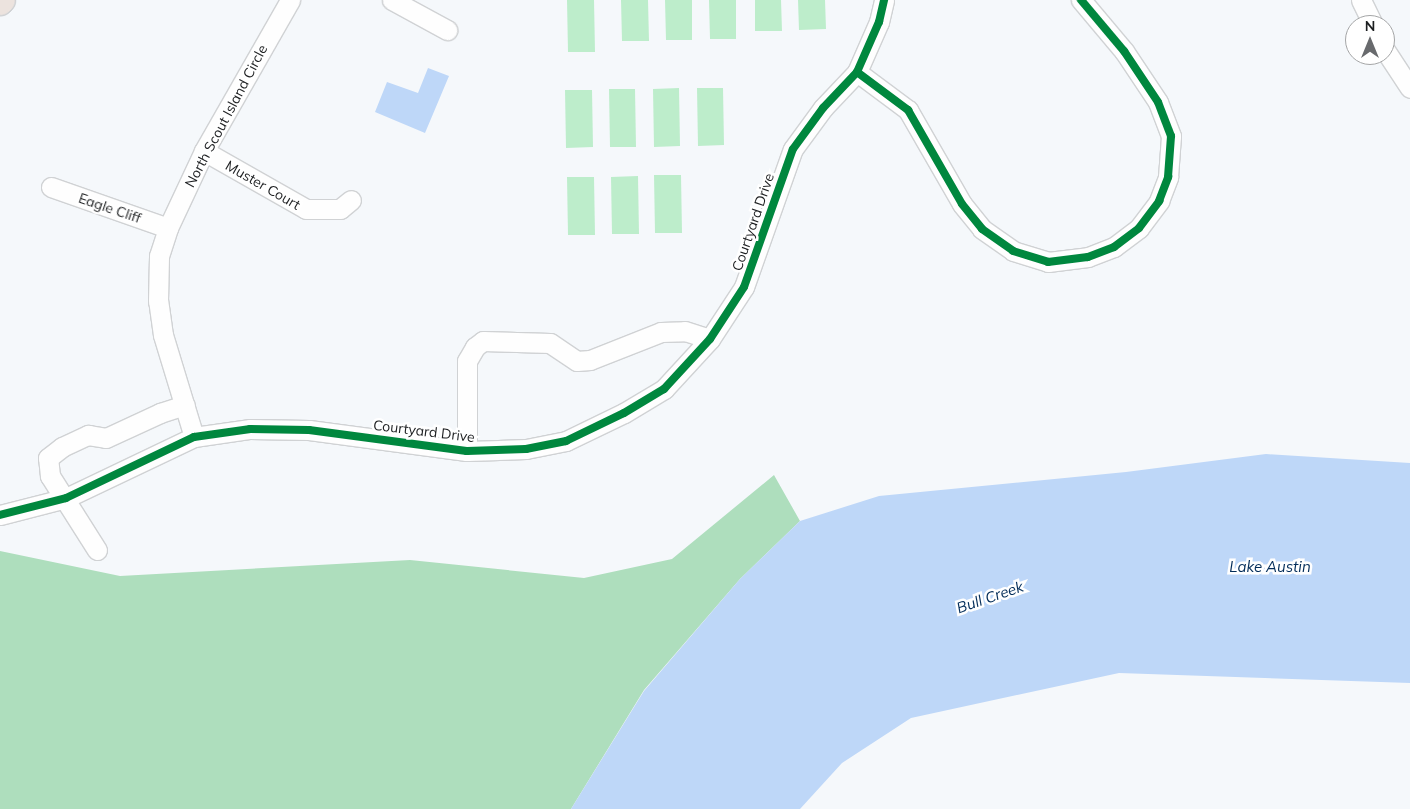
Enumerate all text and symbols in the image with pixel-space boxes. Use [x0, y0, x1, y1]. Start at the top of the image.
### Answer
north arrow [1345, 15, 1395, 65]
text: N [1365, 17, 1375, 35]
street label: North Scout Island Circle [181, 42, 271, 190]
street label: Muster Court [223, 157, 303, 213]
street label: Courtyard Drive [728, 171, 778, 273]
street label: Eagle Cliff [77, 189, 143, 227]
street label: Courtyard Drive [372, 416, 476, 446]
water label: Lake Austin [1229, 558, 1311, 576]
water label: Bull Creek [954, 577, 1026, 617]

